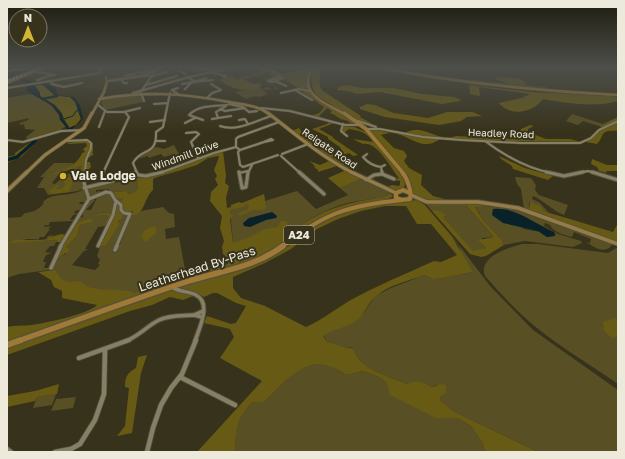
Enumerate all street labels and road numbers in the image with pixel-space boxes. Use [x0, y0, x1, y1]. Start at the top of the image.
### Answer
street label: Reigate Road [300, 125, 360, 171]
street label: Headley Road [468, 126, 534, 140]
street label: Windmill Drive [150, 137, 220, 173]
road number: A24 [284, 226, 314, 244]
street label: Leatherhead By-Pass [137, 243, 257, 294]

